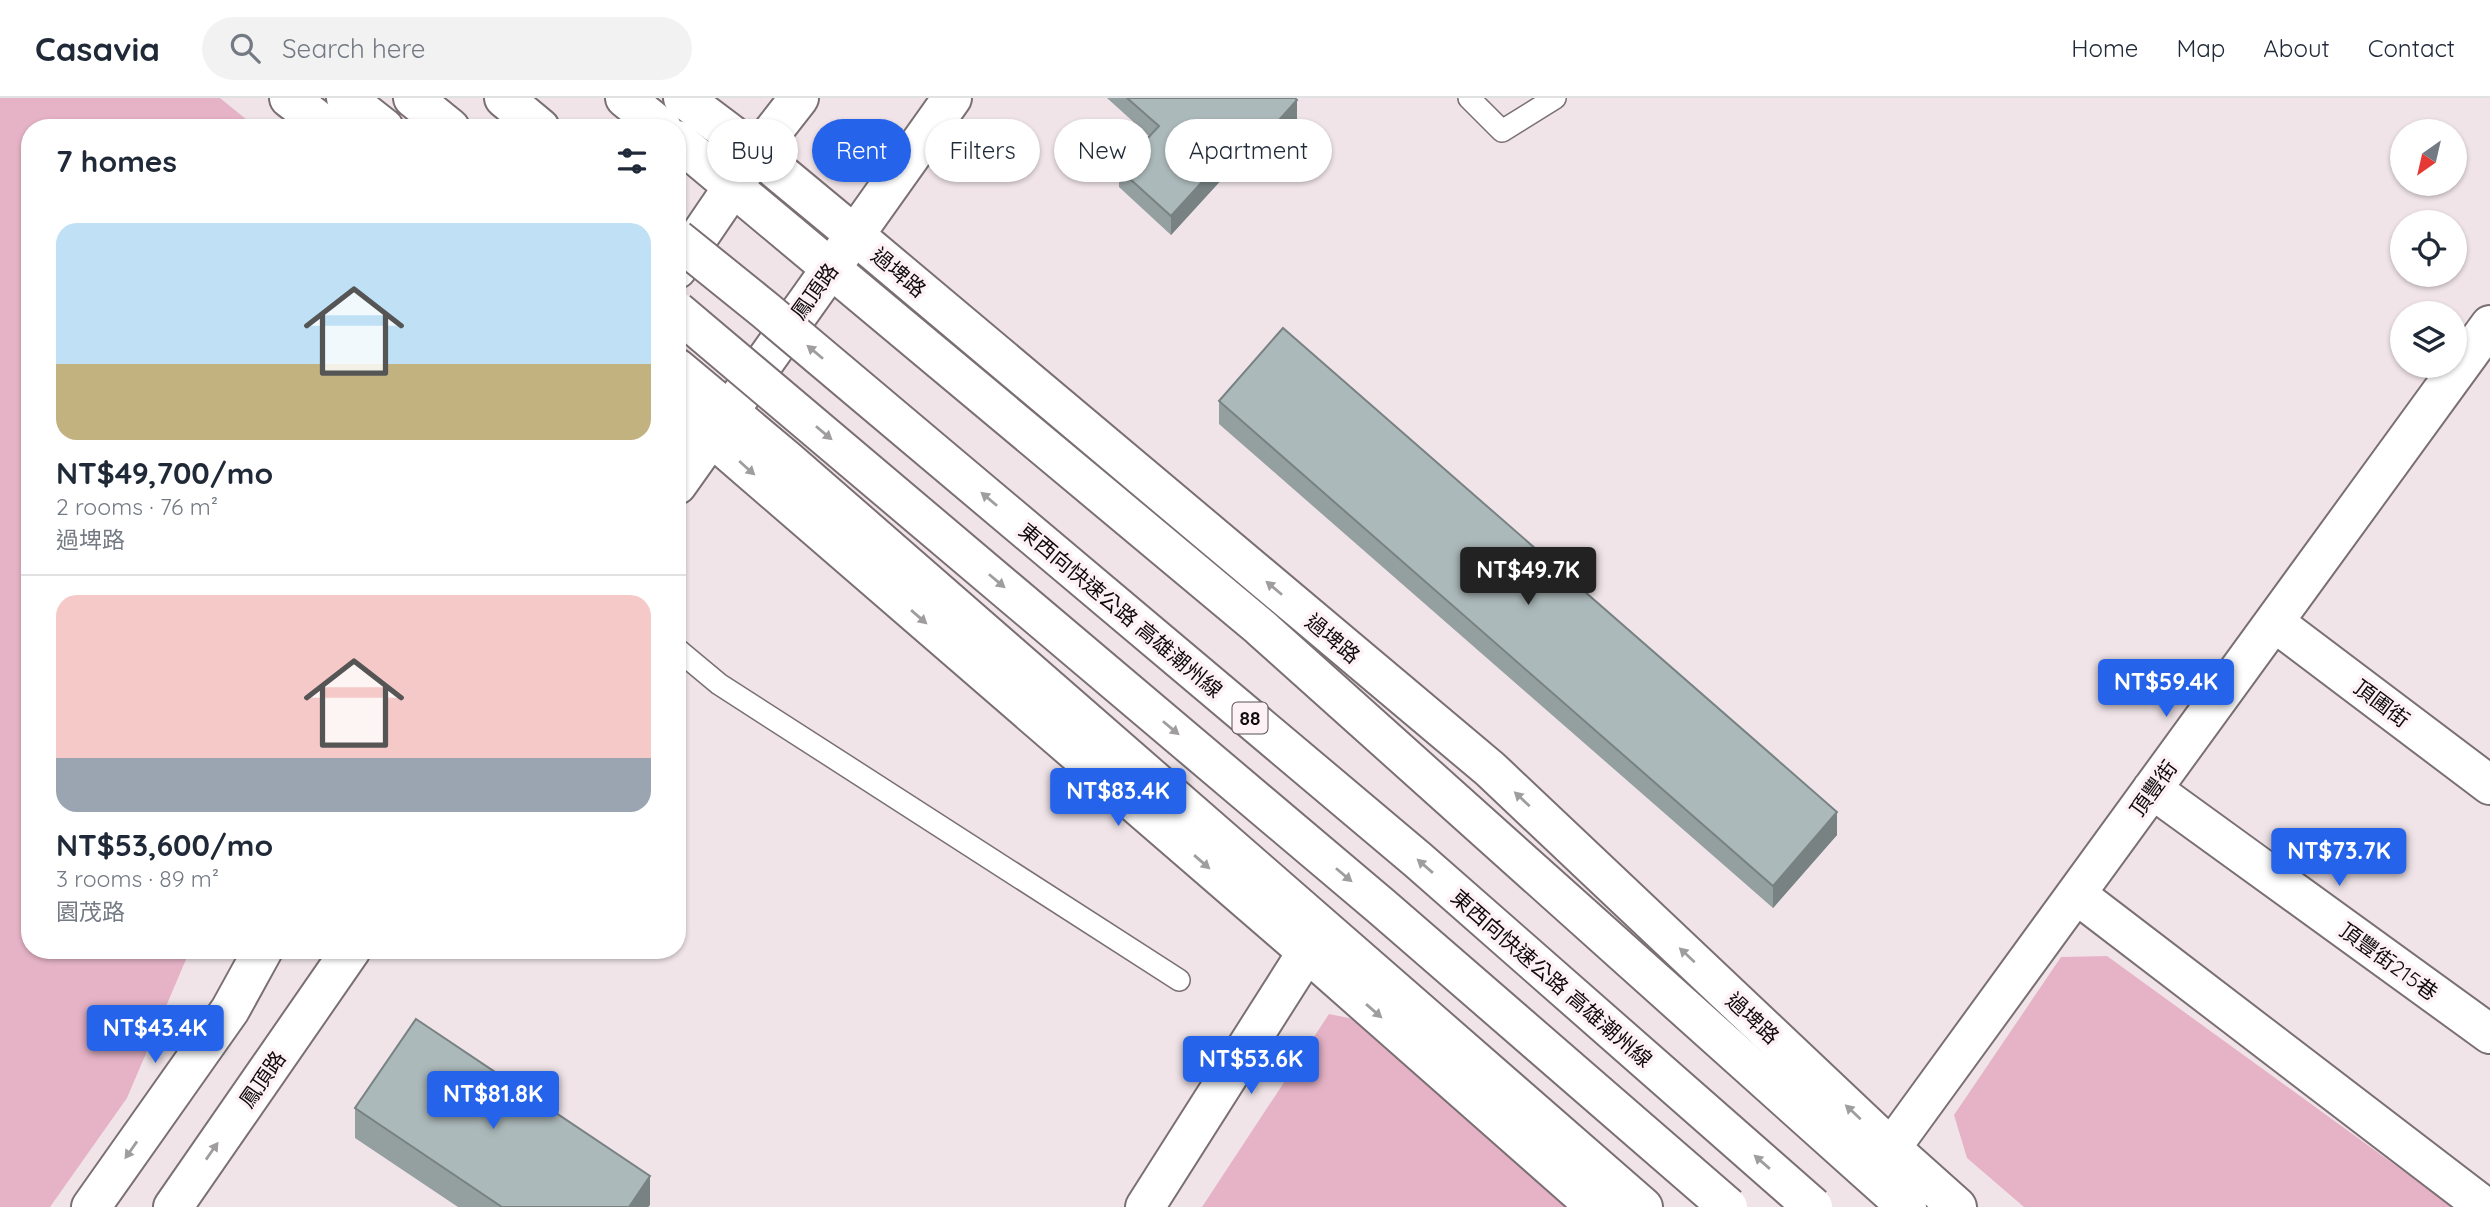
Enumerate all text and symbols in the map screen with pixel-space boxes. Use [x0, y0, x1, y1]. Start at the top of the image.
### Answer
search box [202, 17, 692, 80]
text: Casavia [35, 28, 160, 69]
icon: search [226, 29, 264, 67]
text: Search here [282, 32, 426, 65]
text: Home [2071, 33, 2138, 63]
text: Map [2176, 33, 2225, 63]
text: About [2263, 33, 2330, 63]
text: Contact [2368, 33, 2455, 63]
chip: Buy [707, 119, 798, 182]
chip: Rent [812, 119, 911, 182]
chip: Filters [925, 119, 1040, 182]
chip: New [1054, 119, 1151, 182]
chip: Apartment [1165, 119, 1332, 182]
north arrow [2390, 119, 2468, 196]
map controls [2390, 119, 2467, 378]
text: 7 homes [56, 142, 177, 180]
icon: filters [613, 142, 651, 180]
button: locate [2390, 210, 2467, 287]
street label: 過埤路 [867, 242, 931, 302]
street label: 鳳頂路 [785, 258, 843, 324]
icon: home [291, 268, 417, 394]
button: layers [2390, 301, 2467, 378]
one-way arrow [807, 345, 824, 360]
one-way arrow [814, 426, 832, 441]
text: NT$49,700/mo [56, 454, 273, 492]
one-way arrow [738, 460, 756, 476]
one-way arrow [981, 491, 999, 506]
text: 2 rooms · 76 m² [56, 492, 218, 521]
street label: 東西向快速公路 高雄潮州線 [1014, 517, 1228, 703]
text: 過埤路 [56, 525, 125, 554]
pin: NT$49.7K [1456, 547, 1600, 607]
text: NT$49.7K [1476, 555, 1580, 584]
one-way arrow [989, 573, 1006, 588]
one-way arrow [1266, 581, 1283, 596]
street label: 過埤路 [1301, 608, 1365, 668]
one-way arrow [910, 609, 928, 625]
icon: home [291, 640, 417, 766]
pin: NT$59.4K [2094, 660, 2238, 719]
text: NT$59.4K [2114, 667, 2218, 696]
street label: 頂圃街 [2349, 674, 2415, 732]
road number: 88 [1232, 702, 1268, 734]
one-way arrow [1162, 720, 1179, 735]
street label: 頂豐街 [2124, 755, 2182, 821]
pin: NT$83.4K [1046, 768, 1190, 828]
text: NT$83.4K [1066, 776, 1170, 805]
one-way arrow [1514, 792, 1531, 808]
text: NT$53,600/mo [56, 826, 273, 864]
pin: NT$73.7K [2267, 828, 2411, 888]
text: NT$73.7K [2287, 836, 2391, 865]
one-way arrow [1194, 854, 1211, 869]
one-way arrow [1417, 859, 1434, 874]
text: 3 rooms · 89 m² [56, 864, 219, 893]
one-way arrow [1335, 867, 1353, 883]
street label: 東西向快速公路 高雄潮州線 [1446, 884, 1658, 1072]
text: 園茂路 [56, 897, 125, 926]
street label: 頂豐街215巷 [2335, 917, 2443, 1005]
one-way arrow [1679, 948, 1696, 964]
street label: 過埤路 [1721, 987, 1785, 1049]
one-way arrow [1365, 1003, 1383, 1019]
pin: NT$43.4K [83, 1006, 227, 1065]
text: NT$43.4K [103, 1013, 207, 1042]
pin: NT$53.6K [1179, 1037, 1323, 1096]
text: NT$53.6K [1199, 1044, 1303, 1073]
street label: 鳳頂路 [233, 1046, 291, 1112]
pin: NT$81.8K [421, 1072, 565, 1131]
text: NT$81.8K [443, 1079, 543, 1108]
one-way arrow [1845, 1104, 1862, 1120]
one-way arrow [124, 1141, 138, 1159]
one-way arrow [205, 1142, 219, 1160]
one-way arrow [1753, 1154, 1771, 1170]

